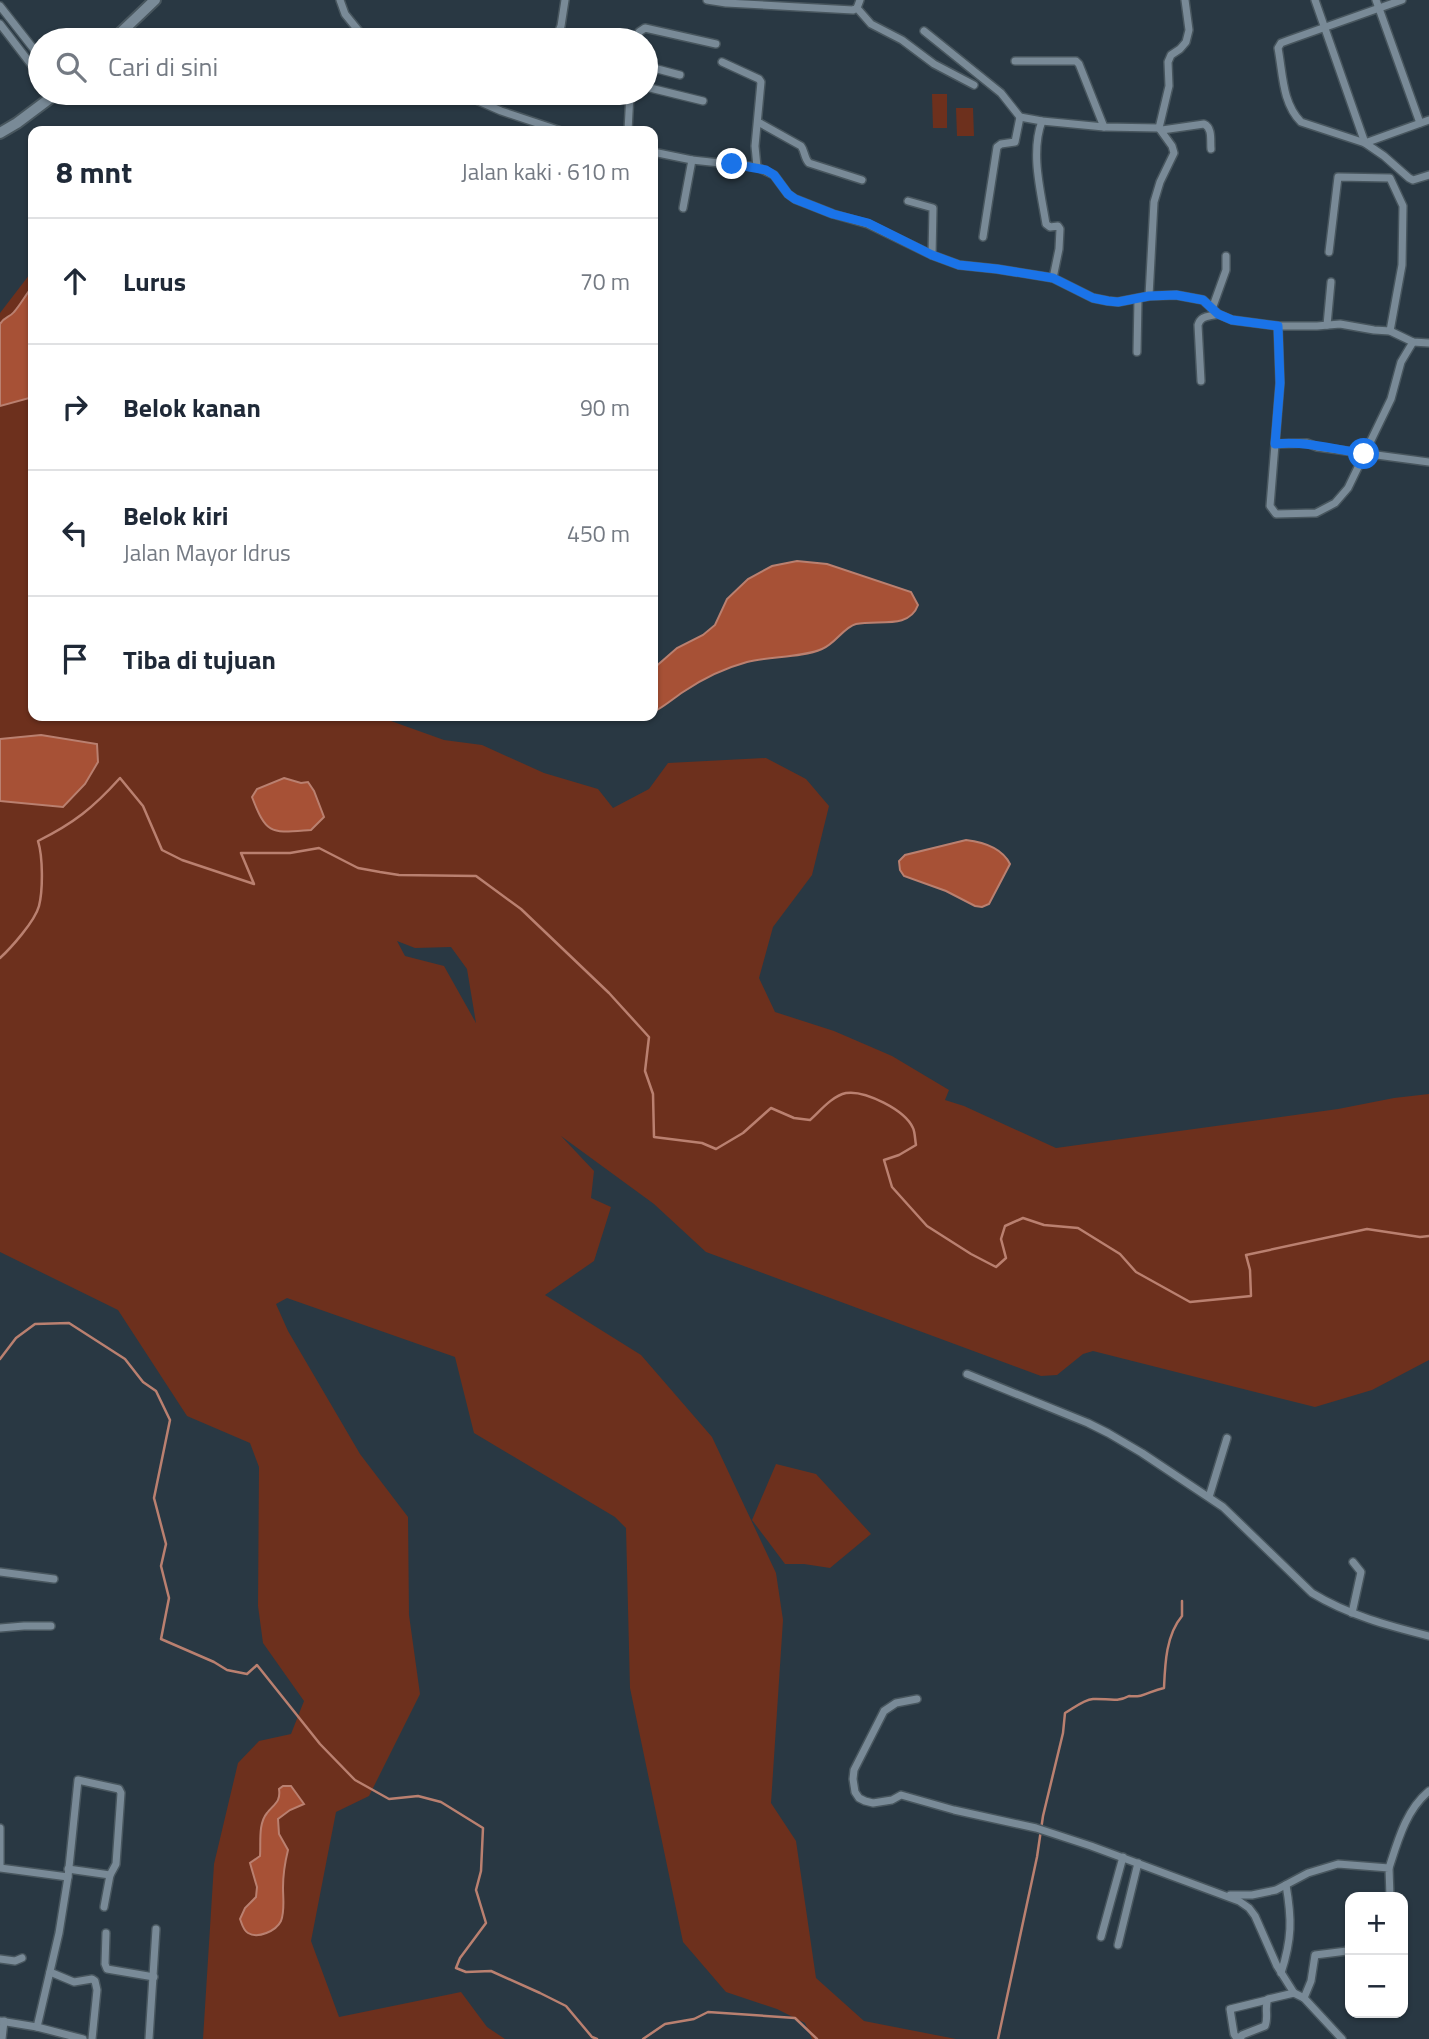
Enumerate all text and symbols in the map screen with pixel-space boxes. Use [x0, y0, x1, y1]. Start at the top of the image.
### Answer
search box [28, 28, 658, 105]
text: Cari di sini [108, 47, 218, 86]
icon: search [52, 48, 90, 86]
route end [716, 148, 747, 179]
text: 8 mnt [56, 149, 132, 195]
text: Jalan kaki · 610 m [461, 154, 630, 189]
icon: ahead [56, 262, 94, 300]
text: Lurus [123, 262, 186, 301]
text: 70 m [580, 264, 630, 299]
icon: right [56, 388, 94, 426]
text: Belok kanan [123, 388, 261, 427]
text: 90 m [580, 390, 630, 425]
route start [1348, 438, 1379, 469]
text: Belok kiri [123, 496, 229, 535]
icon: left [56, 514, 94, 552]
text: 450 m [567, 516, 630, 551]
text: Jalan Mayor Idrus [123, 535, 291, 570]
icon: arrive [56, 640, 94, 678]
text: Tiba di tujuan [123, 640, 276, 679]
map controls [1345, 1892, 1408, 2018]
button: + [1345, 1892, 1408, 1955]
button: − [1345, 1955, 1408, 2018]

